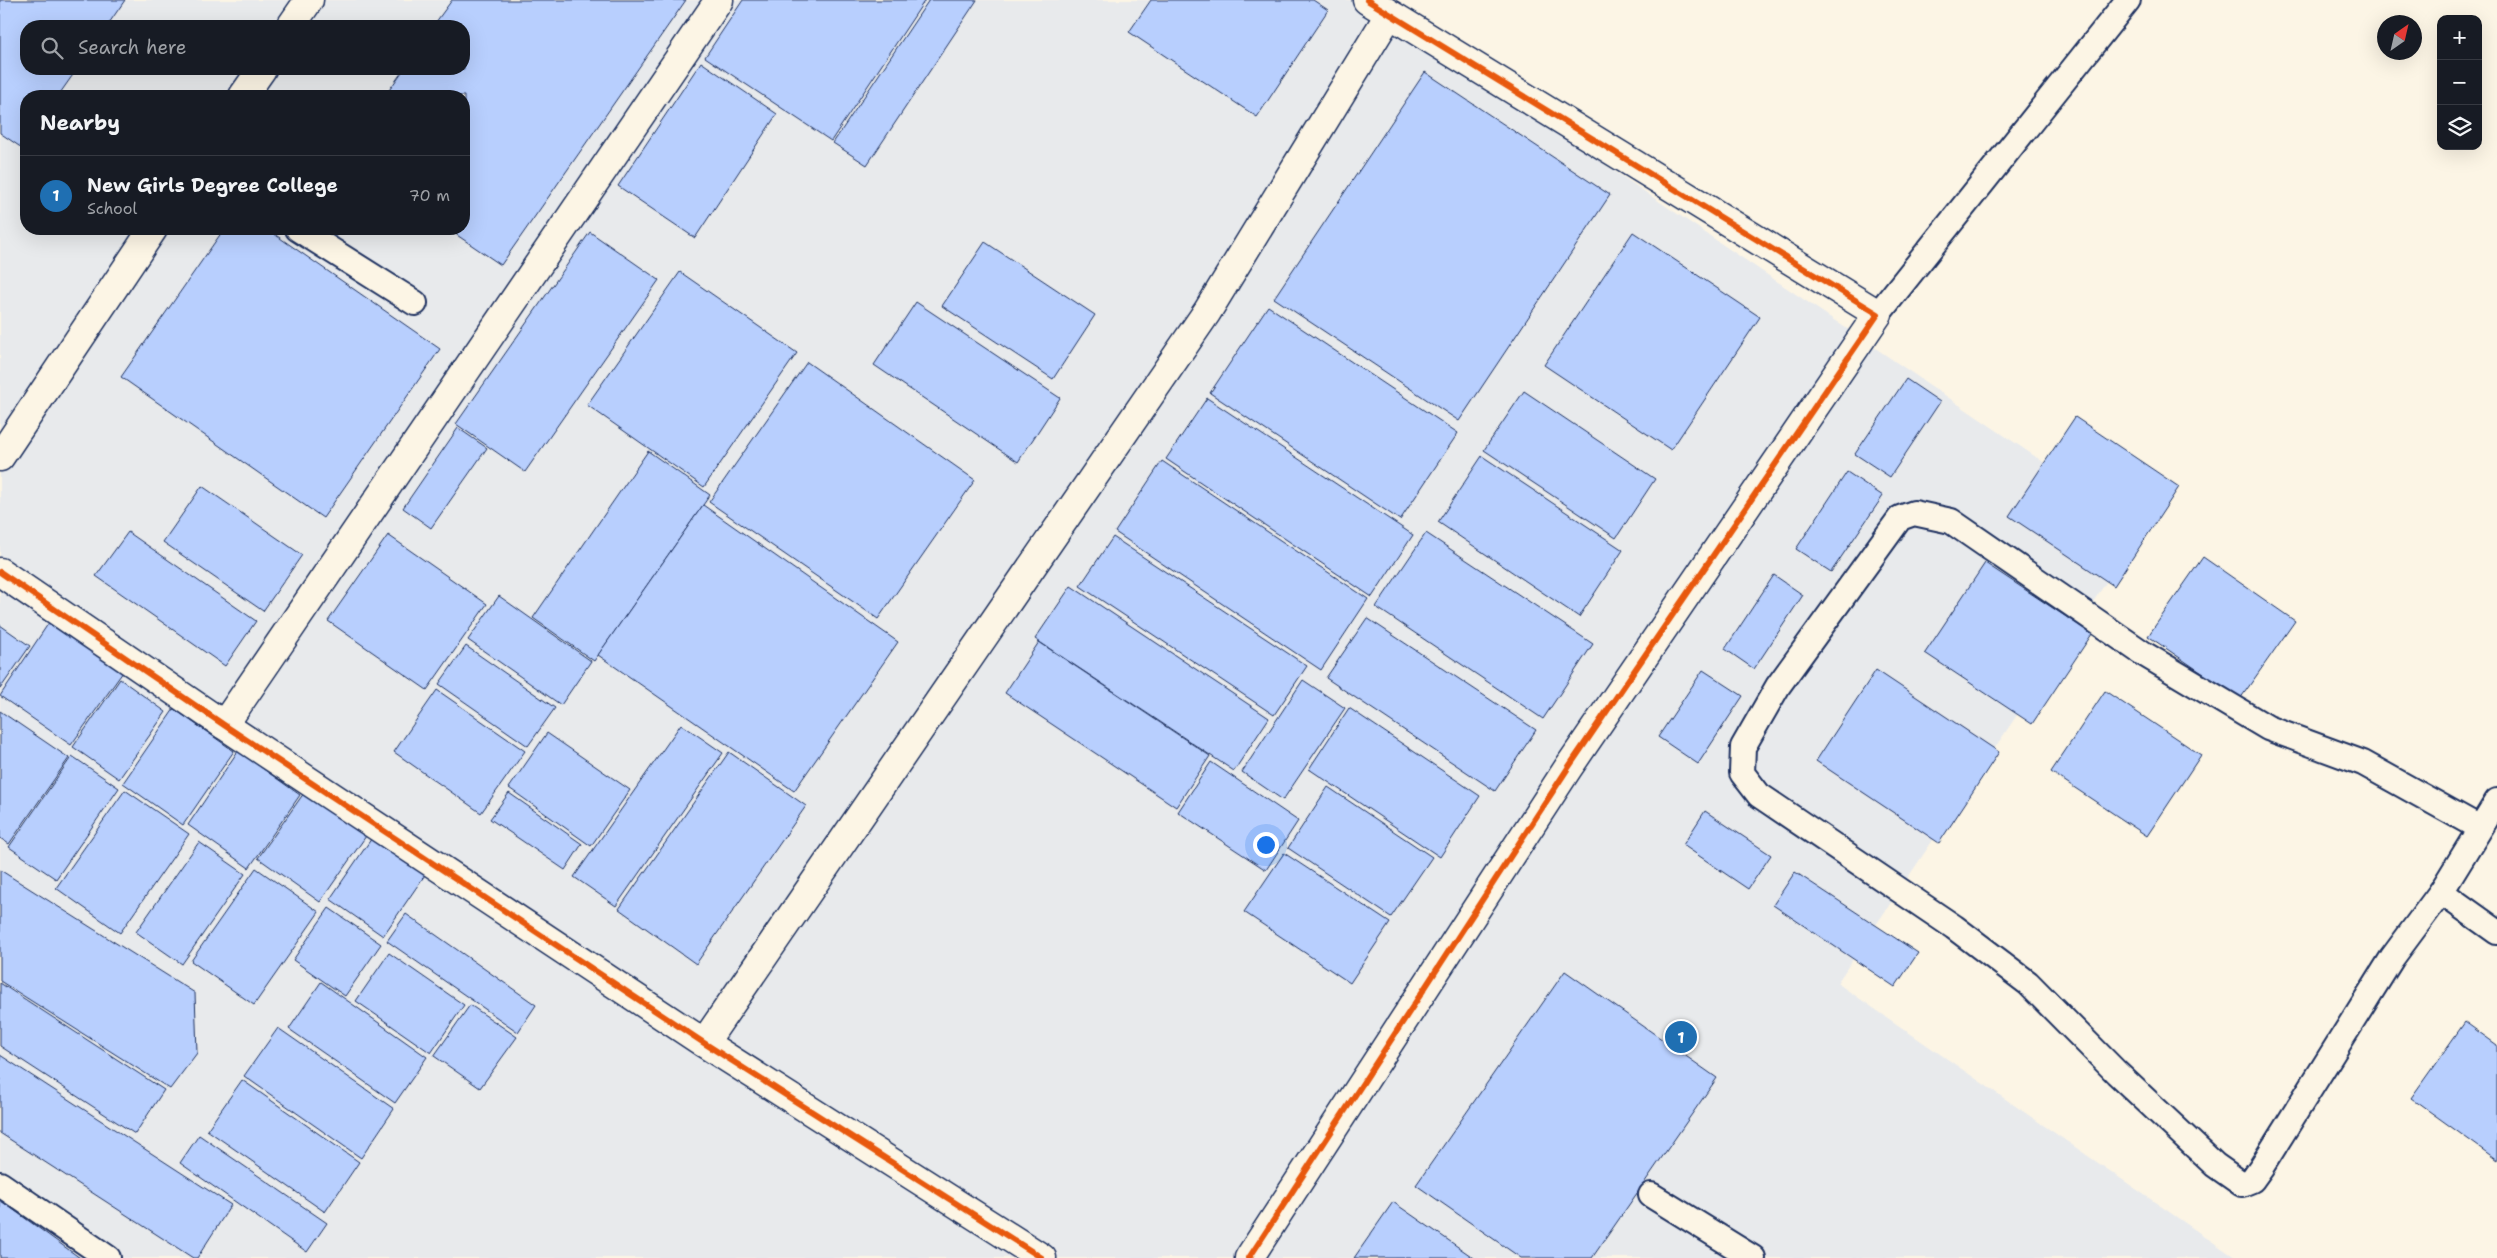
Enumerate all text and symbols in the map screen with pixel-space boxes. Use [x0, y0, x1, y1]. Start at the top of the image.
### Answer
north arrow [2377, 15, 2422, 60]
map controls [2437, 15, 2482, 150]
button: + [2437, 15, 2482, 60]
search box [20, 20, 470, 75]
icon: search [38, 34, 66, 62]
text: Search here [78, 35, 187, 60]
button: − [2437, 60, 2482, 105]
button: layers [2437, 105, 2482, 150]
text: Nearby [40, 109, 120, 137]
text: New Girls Degree College [87, 173, 338, 198]
text: 1 [52, 185, 60, 206]
text: 70 m [409, 185, 450, 206]
text: School [87, 198, 137, 219]
your location [1253, 832, 1279, 858]
pin: 1 [1665, 1018, 1697, 1056]

